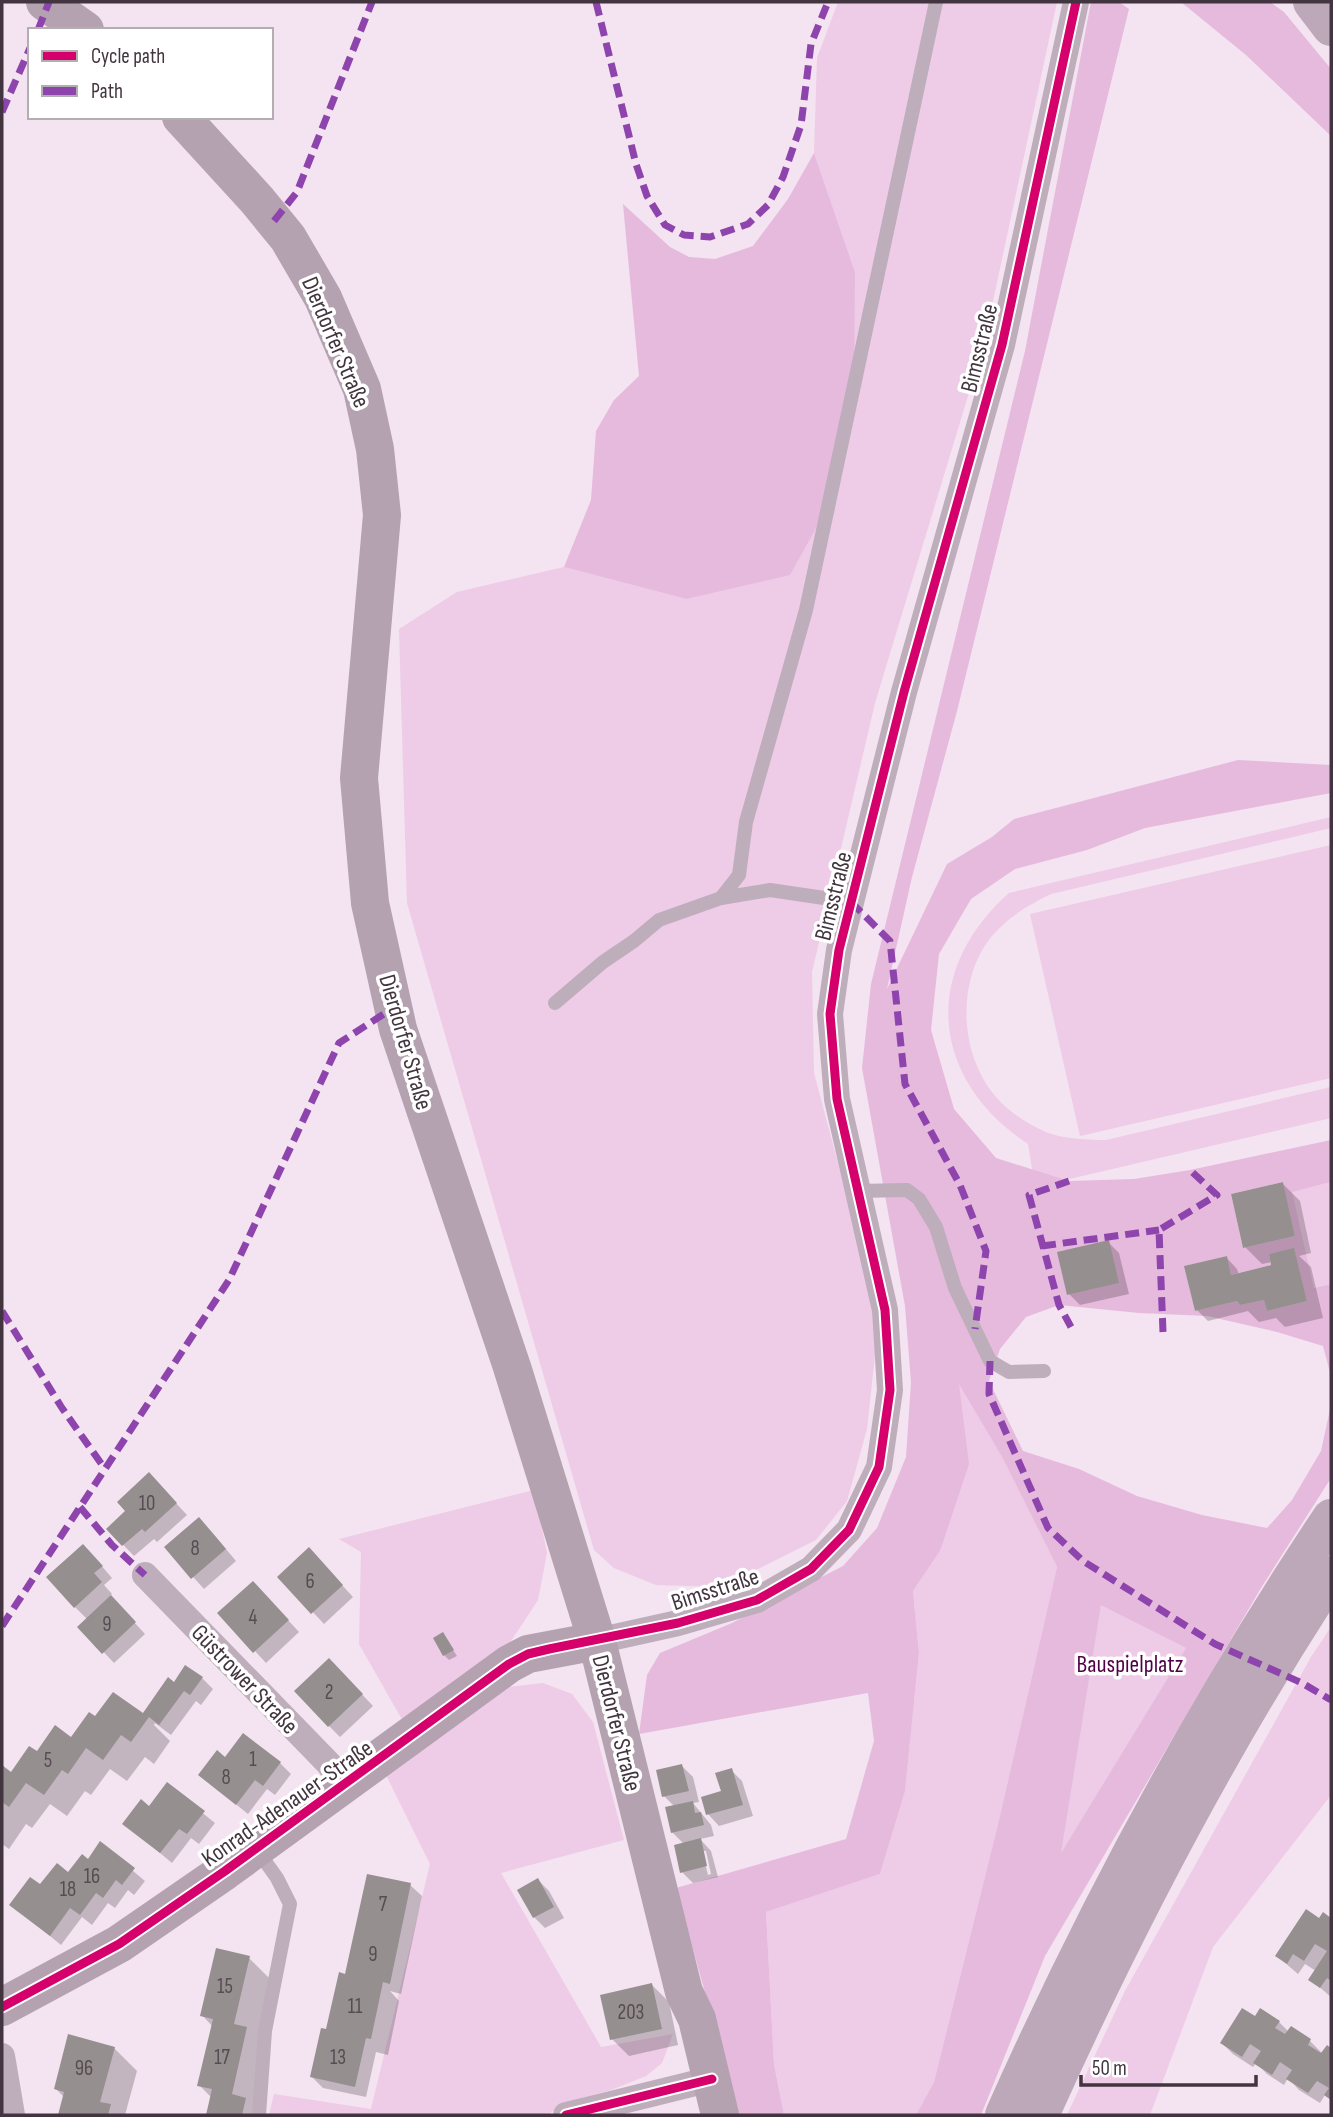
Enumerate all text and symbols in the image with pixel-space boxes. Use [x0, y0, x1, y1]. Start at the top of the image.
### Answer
legend [28, 28, 273, 119]
text: Cycle path [91, 44, 165, 69]
text: Path [91, 79, 123, 104]
street label: Dierdorfer Straße [295, 272, 376, 412]
street label: Bimsstraße [954, 301, 1004, 395]
street label: Bimsstraße [808, 849, 858, 943]
street label: Dierdorfer Straße [372, 971, 439, 1113]
house number: 10 [139, 1491, 155, 1516]
house number: 8 [190, 1536, 200, 1561]
street label: Bimsstraße [668, 1562, 763, 1617]
house number: 6 [305, 1569, 315, 1594]
house number: 4 [249, 1605, 258, 1630]
house number: 9 [102, 1612, 112, 1637]
street label: Güstrower Straße [185, 1619, 304, 1740]
park label: Bauspielplatz [1077, 1650, 1184, 1679]
street label: Dierdorfer Straße [586, 1652, 647, 1794]
house number: 2 [325, 1680, 333, 1705]
street label: Konrad-Adenauer-Straße [196, 1734, 378, 1873]
house number: 1 [249, 1747, 257, 1772]
house number: 5 [44, 1748, 52, 1773]
house number: 8 [221, 1765, 231, 1790]
house number: 16 [84, 1864, 100, 1889]
house number: 18 [60, 1877, 76, 1902]
house number: 7 [379, 1892, 388, 1917]
house number: 9 [368, 1942, 378, 1967]
house number: 15 [217, 1974, 233, 1999]
house number: 11 [348, 1994, 363, 2019]
house number: 203 [618, 2000, 644, 2025]
scale bar [1081, 2044, 1256, 2088]
house number: 17 [214, 2045, 230, 2070]
house number: 13 [330, 2045, 346, 2070]
house number: 96 [75, 2056, 93, 2081]
text: 50 m [1092, 2056, 1127, 2081]

